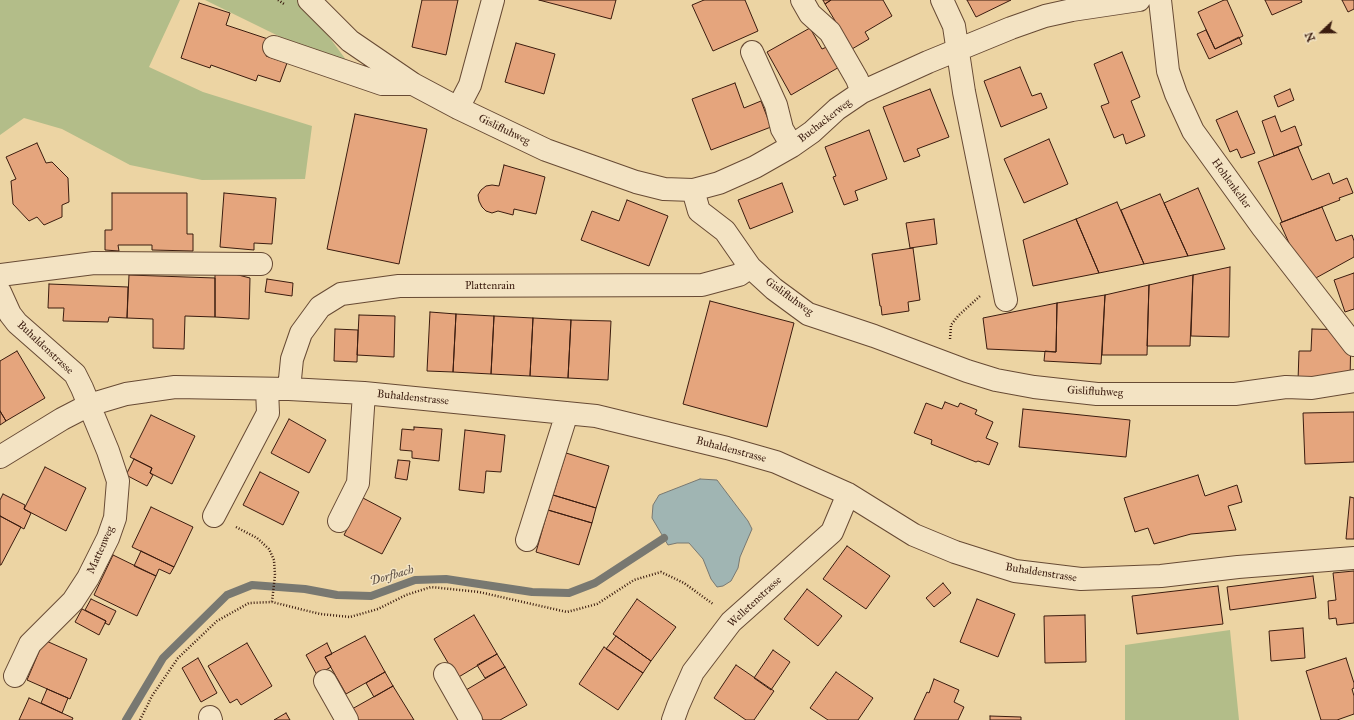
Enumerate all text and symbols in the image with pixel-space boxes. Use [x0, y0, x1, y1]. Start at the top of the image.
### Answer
north arrow [1302, 12, 1342, 52]
text: N [1303, 30, 1318, 43]
street label: Buchackerweg [796, 96, 854, 146]
street label: Gislifluhweg [476, 112, 532, 148]
street label: Hohlenkeller [1208, 156, 1254, 212]
street label: Gislifluhweg [762, 275, 816, 319]
street label: Plattenrain [465, 279, 515, 293]
street label: Buhaldenstrasse [14, 319, 76, 377]
street label: Gislifluhweg [1067, 384, 1123, 400]
street label: Buhaldenstrasse [376, 388, 450, 408]
street label: Buhaldenstrasse [694, 434, 768, 466]
street label: Mattenweg [85, 524, 117, 576]
street label: Buhaldenstrasse [1004, 561, 1078, 585]
water label: Dorfbach [368, 563, 416, 589]
street label: Welletenstrasse [725, 574, 785, 630]

